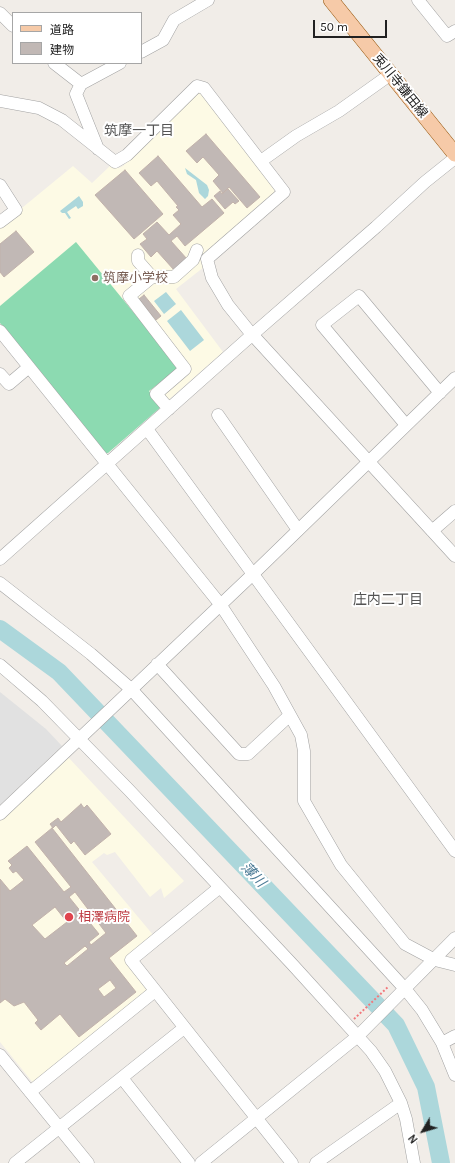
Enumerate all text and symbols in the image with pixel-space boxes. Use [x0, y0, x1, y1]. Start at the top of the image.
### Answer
legend [12, 12, 142, 64]
scale bar [315, 12, 389, 38]
text: 50 m [320, 20, 348, 34]
text: 道路 [50, 23, 74, 37]
text: 建物 [50, 43, 74, 57]
street label: 兎川寺鎌田線 [369, 51, 431, 121]
district label: 筑摩一丁目 [104, 123, 174, 139]
place label: 筑摩小学校 [103, 270, 168, 286]
marker: 筑摩小学校 [90, 273, 100, 283]
district label: 庄内二丁目 [353, 592, 423, 608]
water label: 薄川 [237, 859, 269, 891]
place label: 相澤病院 [78, 909, 130, 925]
marker: 相澤病院 [63, 911, 75, 923]
north arrow [403, 1111, 443, 1151]
text: N [406, 1132, 421, 1146]

